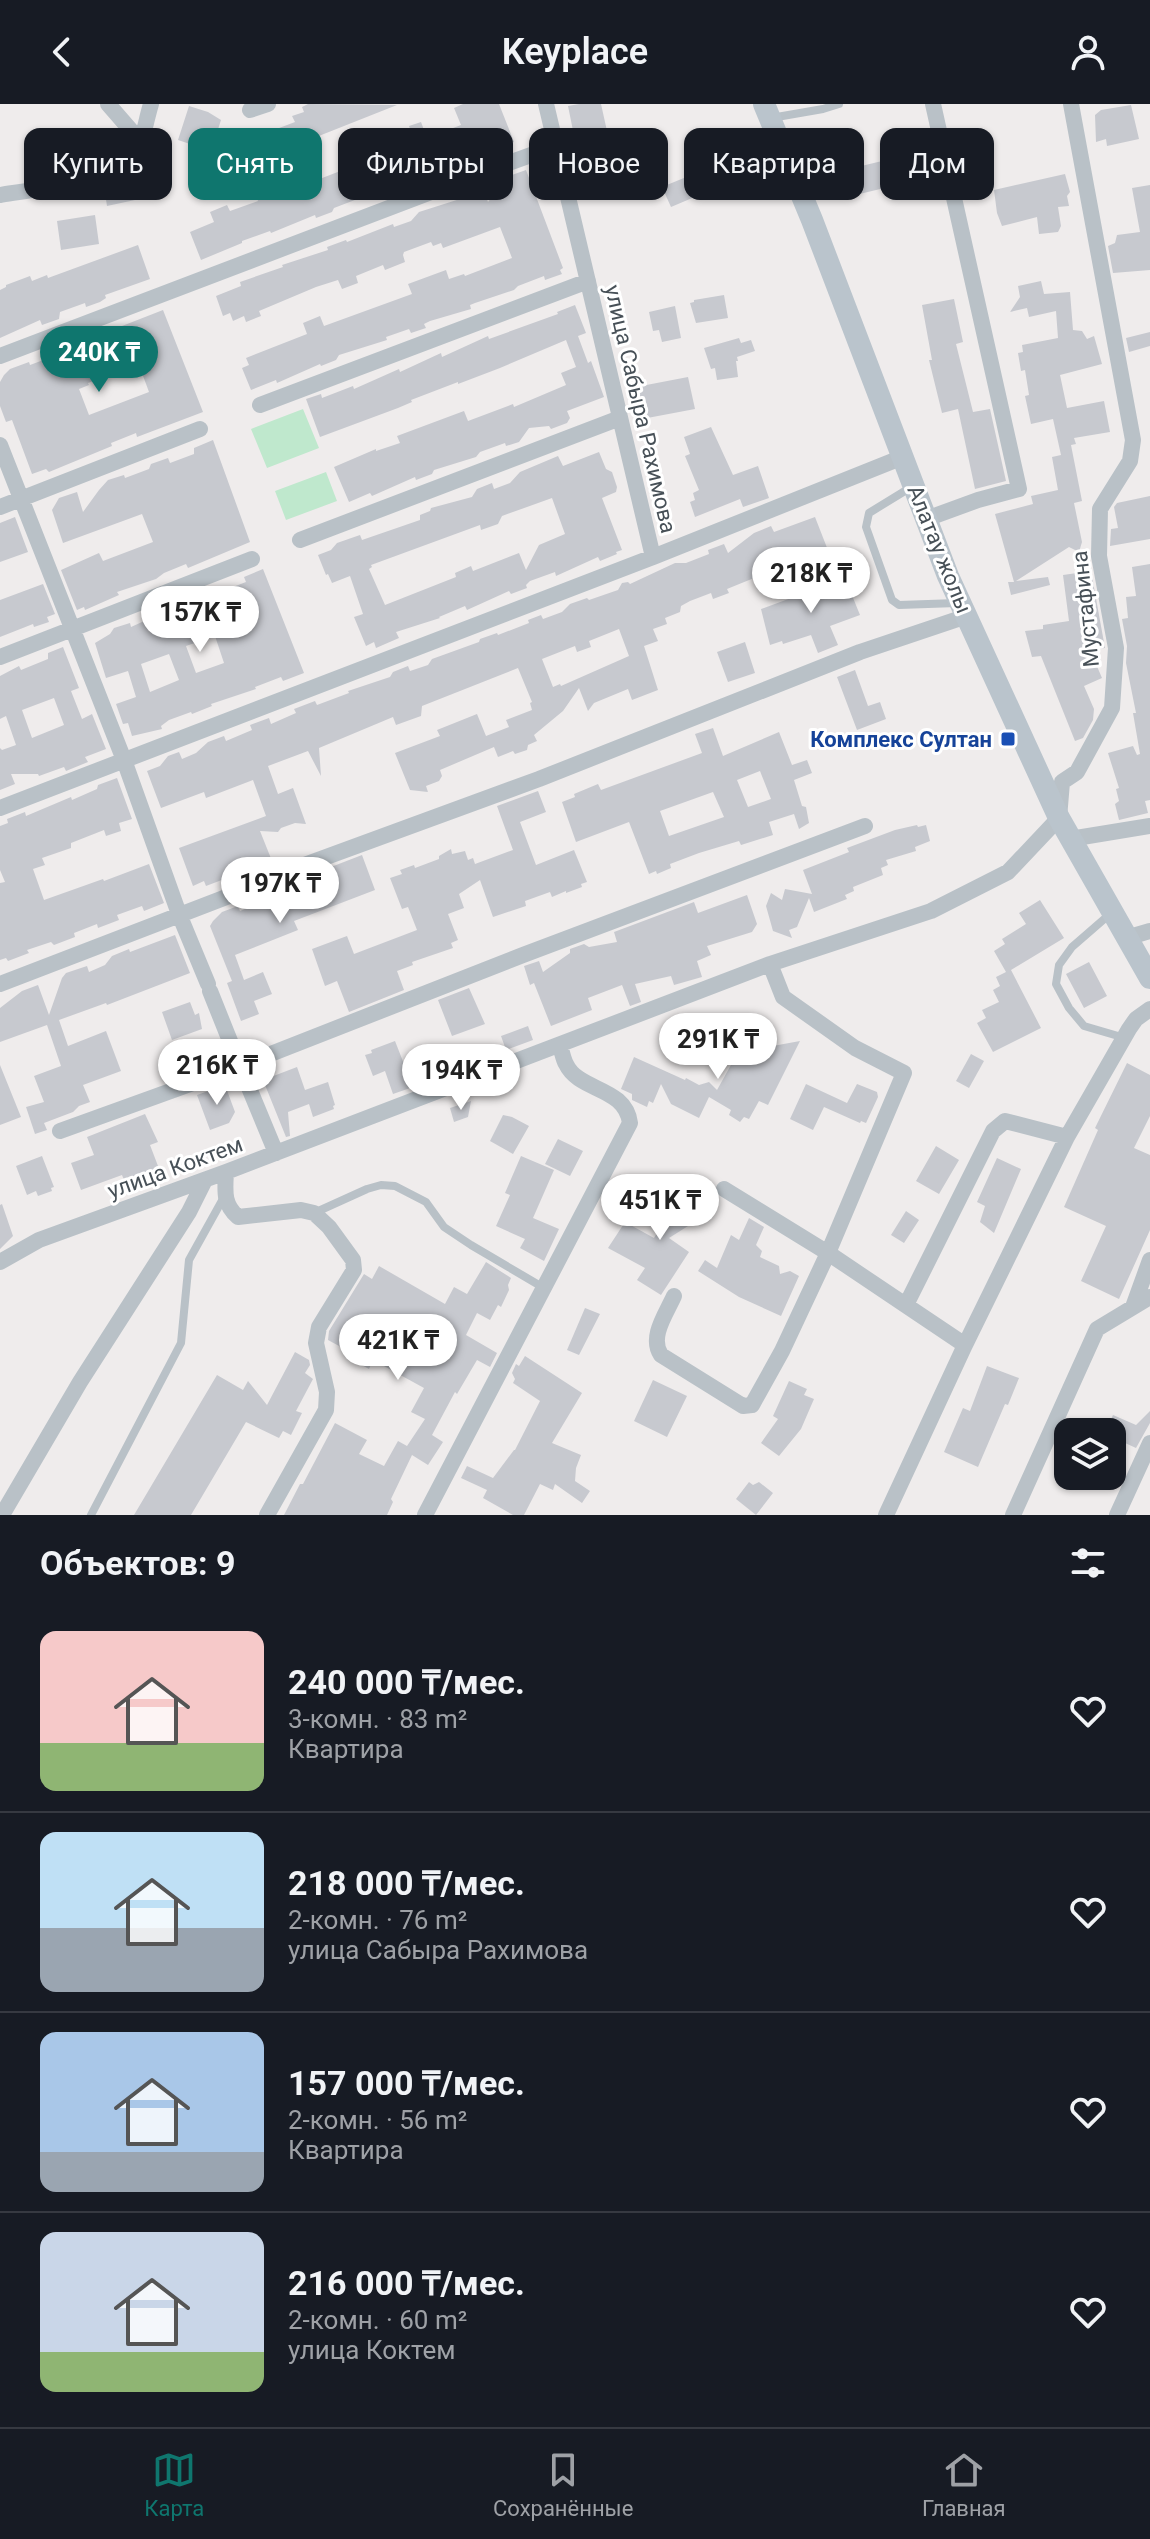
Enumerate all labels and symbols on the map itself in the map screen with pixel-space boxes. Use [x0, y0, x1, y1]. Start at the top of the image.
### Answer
street label: улица Сабыра Рахимова [600, 283, 681, 536]
pin: 240K ₸ [34, 326, 164, 394]
street label: Алатау жолы [902, 481, 977, 617]
pin: 218K ₸ [746, 547, 876, 615]
street label: Мустафина [1067, 550, 1104, 668]
pin: 157K ₸ [135, 586, 265, 654]
place label: Комплекс Султан [810, 727, 992, 752]
marker: Комплекс Султан [999, 730, 1017, 748]
pin: 197K ₸ [215, 857, 345, 925]
pin: 291K ₸ [653, 1013, 783, 1081]
pin: 216K ₸ [152, 1039, 282, 1107]
pin: 194K ₸ [396, 1044, 526, 1112]
street label: улица Коктем [104, 1131, 246, 1203]
pin: 451K ₸ [595, 1174, 725, 1242]
pin: 421K ₸ [333, 1314, 463, 1382]

